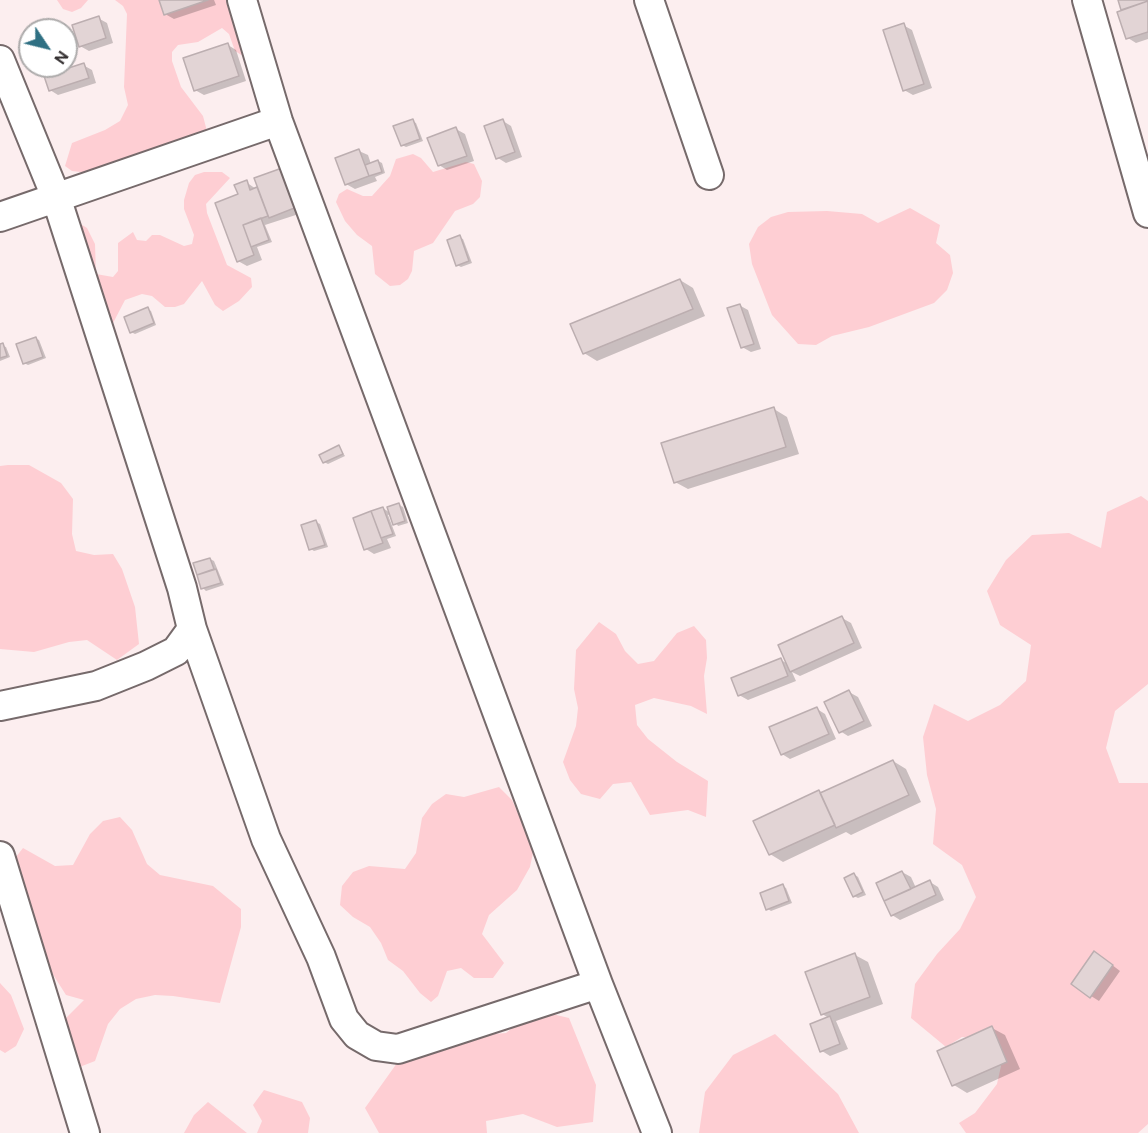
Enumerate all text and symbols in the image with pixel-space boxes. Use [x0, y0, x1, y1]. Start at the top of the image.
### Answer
north arrow [18, 18, 78, 78]
text: N [50, 47, 73, 68]

